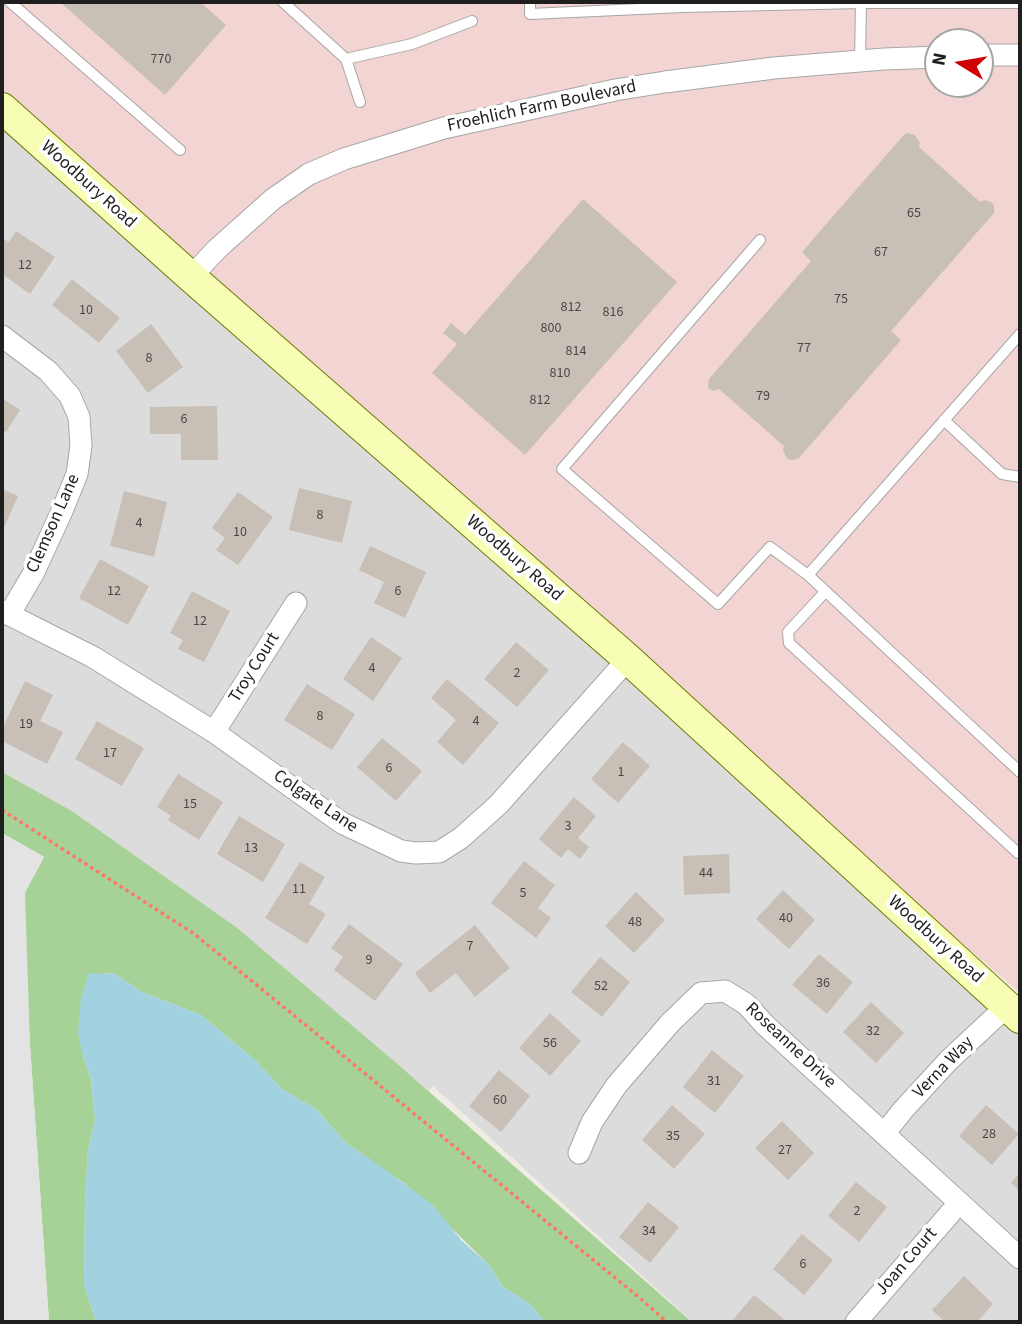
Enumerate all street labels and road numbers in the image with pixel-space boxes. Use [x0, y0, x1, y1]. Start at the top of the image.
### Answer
street label: Froehlich Farm Boulevard [445, 76, 639, 138]
street label: Woodbury Road [36, 137, 140, 233]
street label: Clemson Lane [23, 471, 85, 577]
street label: Woodbury Road [461, 511, 567, 607]
street label: Troy Court [225, 629, 285, 707]
street label: Colgate Lane [269, 766, 361, 838]
street label: Woodbury Road [883, 892, 987, 988]
street label: Roseanne Drive [740, 998, 840, 1094]
street label: Verna Way [909, 1032, 979, 1104]
street label: Joan Court [872, 1224, 942, 1300]

